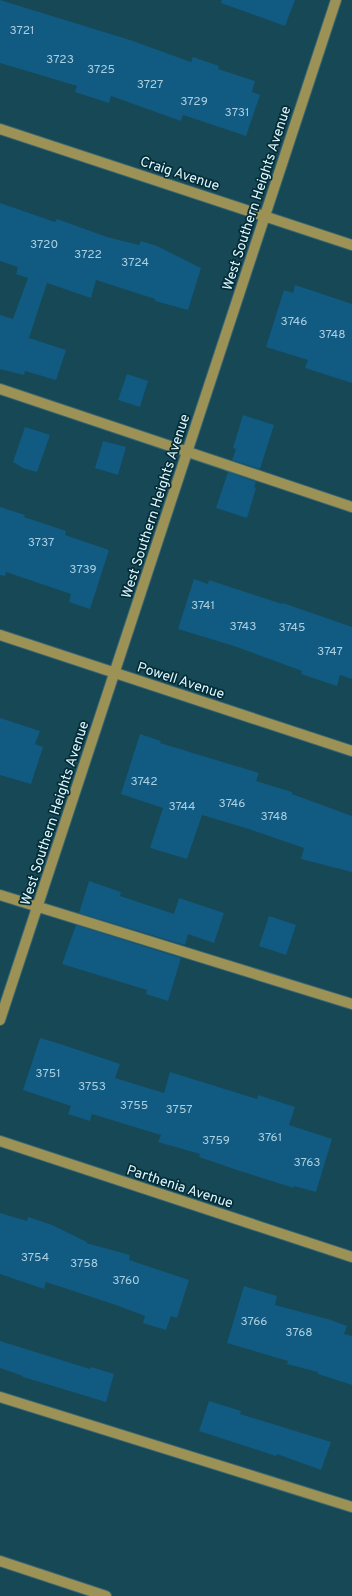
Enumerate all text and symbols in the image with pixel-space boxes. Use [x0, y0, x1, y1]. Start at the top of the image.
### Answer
house number: 3721 [9, 23, 35, 39]
house number: 3723 [46, 52, 74, 68]
house number: 3725 [87, 62, 115, 78]
house number: 3727 [137, 77, 163, 93]
house number: 3729 [180, 94, 208, 110]
street label: West Southern Heights Avenue [220, 104, 295, 293]
house number: 3731 [225, 105, 249, 121]
street label: Craig Avenue [138, 154, 221, 195]
house number: 3720 [30, 237, 58, 253]
house number: 3722 [74, 247, 102, 263]
house number: 3724 [121, 255, 149, 271]
house number: 3746 [281, 314, 307, 330]
house number: 3748 [319, 327, 345, 343]
street label: West Southern Heights Avenue [119, 412, 194, 601]
house number: 3737 [28, 535, 54, 551]
house number: 3739 [69, 562, 97, 578]
house number: 3741 [191, 598, 215, 614]
house number: 3743 [230, 619, 256, 635]
house number: 3745 [278, 620, 306, 636]
house number: 3747 [317, 644, 343, 660]
street label: Powell Avenue [135, 659, 226, 704]
street label: West Southern Heights Avenue [18, 719, 93, 908]
house number: 3742 [131, 774, 157, 790]
house number: 3746 [219, 796, 245, 812]
house number: 3744 [168, 799, 196, 815]
house number: 3748 [261, 809, 287, 825]
house number: 3751 [35, 1066, 61, 1082]
house number: 3753 [78, 1079, 106, 1095]
house number: 3755 [120, 1098, 148, 1114]
house number: 3757 [166, 1102, 192, 1118]
house number: 3761 [258, 1130, 282, 1146]
house number: 3759 [202, 1133, 230, 1149]
house number: 3763 [293, 1155, 321, 1171]
street label: Parthenia Avenue [124, 1162, 235, 1213]
house number: 3754 [21, 1250, 49, 1266]
house number: 3758 [70, 1256, 98, 1272]
house number: 3760 [112, 1273, 140, 1289]
house number: 3766 [240, 1314, 268, 1330]
house number: 3768 [285, 1325, 313, 1341]

